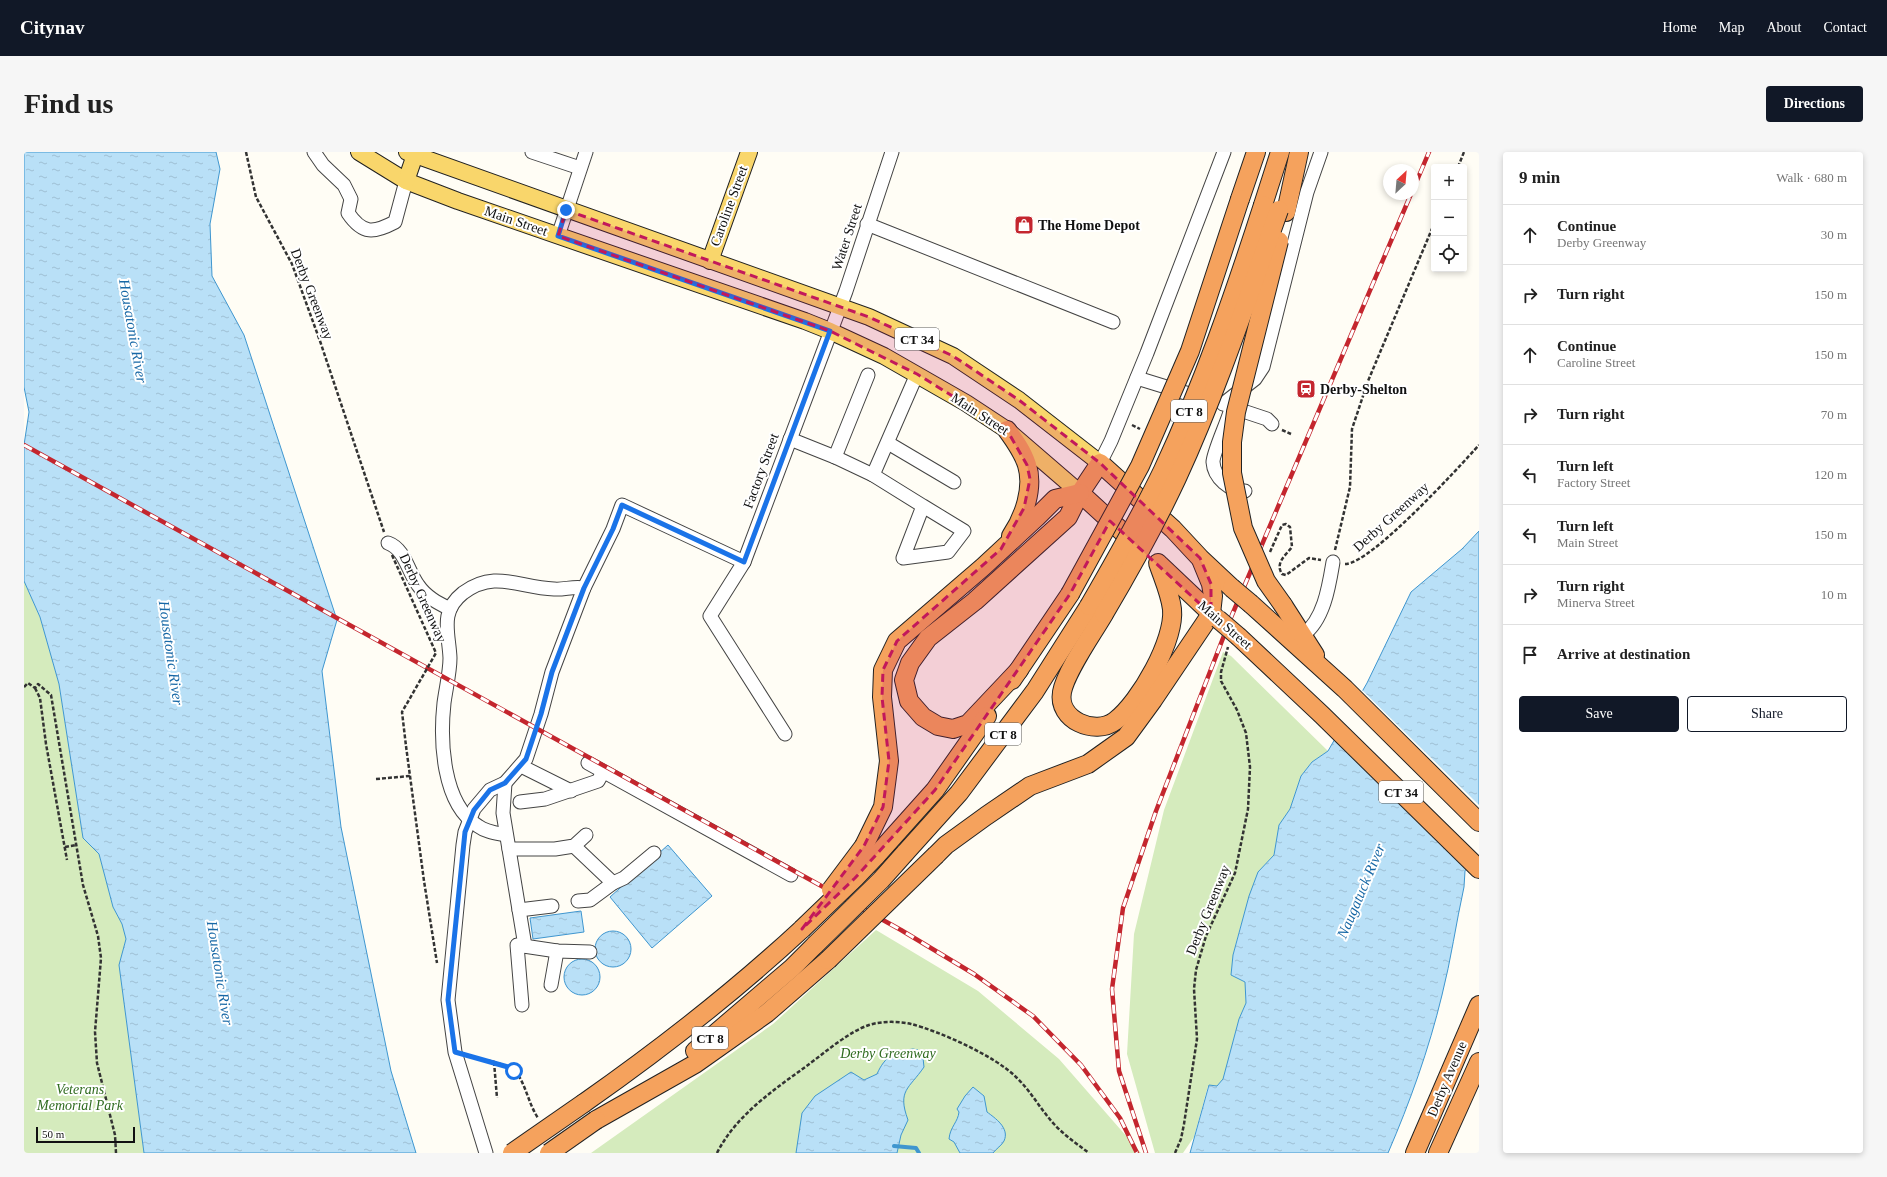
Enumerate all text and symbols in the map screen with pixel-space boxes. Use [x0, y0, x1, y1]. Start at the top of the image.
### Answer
text: Citynav [20, 17, 84, 38]
text: Home [1663, 20, 1697, 35]
text: Map [1719, 20, 1744, 35]
text: About [1766, 20, 1801, 35]
text: Contact [1823, 20, 1867, 35]
button: Directions [1766, 86, 1863, 122]
text: Find us [24, 88, 114, 119]
street label: Caroline Street [708, 164, 751, 248]
north arrow [1383, 164, 1419, 200]
map controls [1431, 164, 1467, 272]
button: + [1431, 164, 1467, 200]
text: 9 min [1519, 168, 1560, 187]
text: Walk · 680 m [1776, 170, 1847, 185]
button: − [1431, 200, 1467, 236]
route end [557, 201, 575, 219]
street label: Water Street [829, 202, 865, 272]
street label: Main Street [482, 203, 550, 239]
shop icon: The Home Depot [1013, 214, 1035, 236]
place label: The Home Depot [1038, 218, 1140, 233]
text: Continue [1557, 218, 1616, 234]
icon: ahead [1519, 224, 1541, 246]
text: 30 m [1821, 227, 1847, 242]
text: Derby Greenway [1557, 235, 1646, 250]
button: locate [1431, 236, 1467, 272]
street label: Derby Greenway [288, 246, 336, 342]
water label: Housatonic River [116, 277, 150, 384]
icon: right [1519, 284, 1541, 306]
text: Turn right [1557, 286, 1624, 302]
text: 150 m [1814, 287, 1847, 302]
road number: CT 34 [895, 328, 939, 350]
text: Continue [1557, 338, 1616, 354]
icon: ahead [1519, 344, 1541, 366]
text: 150 m [1814, 347, 1847, 362]
text: Caroline Street [1557, 355, 1635, 370]
station icon: Derby-Shelton [1295, 378, 1317, 400]
place label: Derby-Shelton [1320, 382, 1407, 397]
street label: Main Street [948, 390, 1012, 438]
road number: CT 8 [1171, 400, 1207, 422]
icon: right [1519, 404, 1541, 426]
text: Turn right [1557, 406, 1624, 422]
text: 70 m [1821, 407, 1847, 422]
street label: Factory Street [740, 431, 782, 511]
text: Turn left [1557, 458, 1614, 474]
icon: left [1519, 464, 1541, 486]
text: 120 m [1814, 467, 1847, 482]
text: Factory Street [1557, 475, 1630, 490]
street label: Derby Greenway [1350, 479, 1432, 555]
text: Turn left [1557, 518, 1614, 534]
icon: left [1519, 524, 1541, 546]
text: 150 m [1814, 527, 1847, 542]
text: Main Street [1557, 535, 1618, 550]
street label: Derby Greenway [397, 551, 449, 645]
text: Turn right [1557, 578, 1624, 594]
icon: right [1519, 584, 1541, 606]
text: 10 m [1821, 587, 1847, 602]
text: Minerva Street [1557, 595, 1635, 610]
street label: Main Street [1195, 598, 1255, 652]
water label: Housatonic River [156, 599, 186, 706]
icon: arrive [1519, 644, 1541, 666]
text: Arrive at destination [1557, 646, 1690, 662]
button: Save [1519, 696, 1679, 732]
button: Share [1687, 696, 1847, 732]
road number: CT 8 [985, 723, 1021, 745]
road number: CT 34 [1379, 781, 1423, 803]
water label: Naugatuck River [1333, 841, 1388, 942]
street label: Derby Greenway [1183, 863, 1233, 957]
water label: Housatonic River [204, 919, 236, 1026]
road number: CT 8 [692, 1027, 728, 1049]
street label: Derby Avenue [1424, 1039, 1470, 1119]
park label: Derby Greenway [839, 1046, 937, 1061]
route start [505, 1062, 523, 1080]
park label: Veterans Memorial Park [36, 1082, 124, 1113]
scale bar [36, 1125, 135, 1144]
text: 50 m [42, 1128, 64, 1140]

